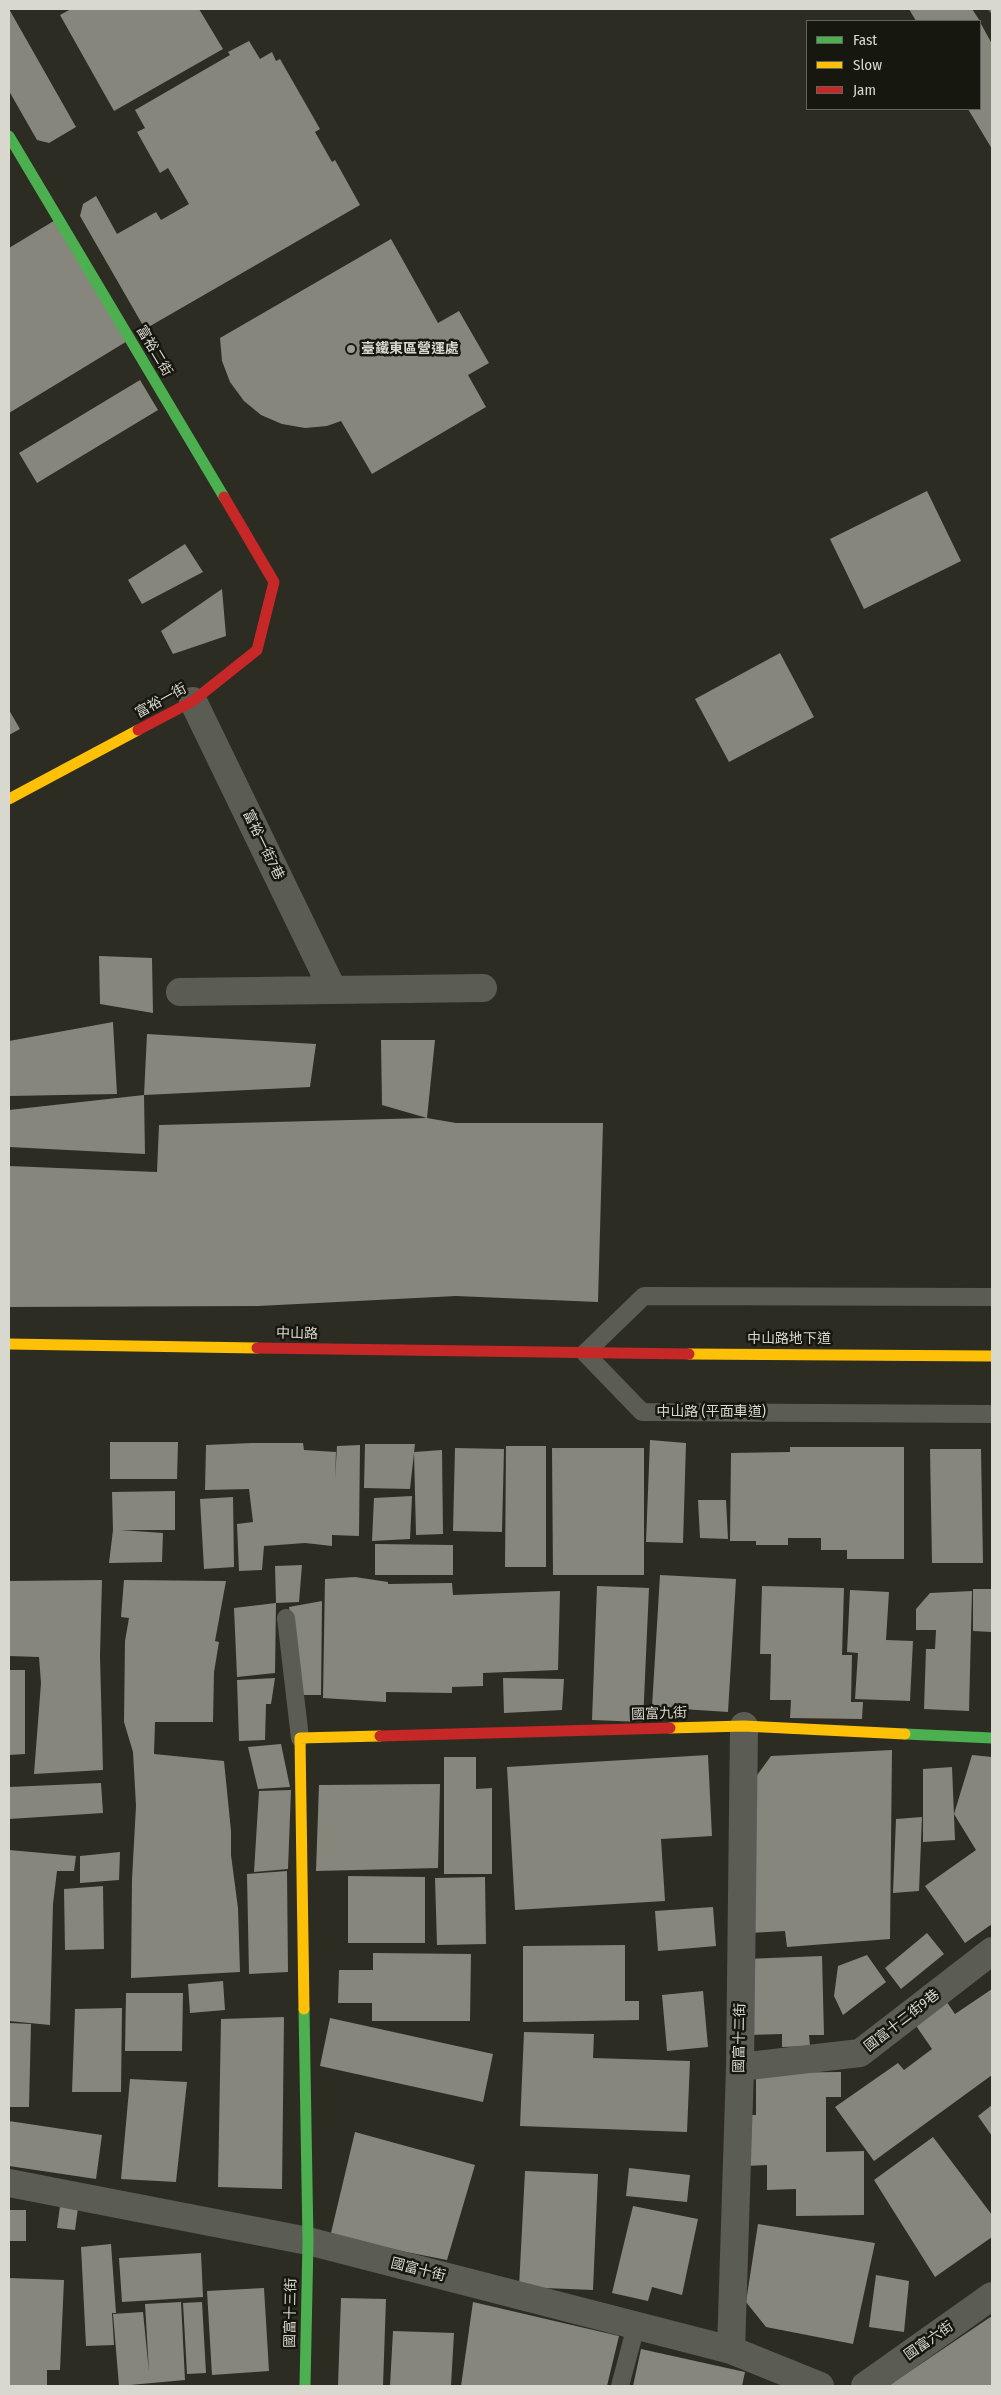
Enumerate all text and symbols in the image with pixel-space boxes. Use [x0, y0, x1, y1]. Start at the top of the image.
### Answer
legend [806, 20, 981, 110]
text: Fast [853, 31, 877, 49]
text: Slow [853, 56, 882, 74]
text: Jam [853, 81, 876, 99]
street label: 富裕二街 [132, 323, 176, 379]
place label: 臺鐵東區營運處 [361, 341, 459, 357]
marker: 臺鐵東區營運處 [345, 343, 357, 355]
street label: 富裕一街 [132, 680, 190, 722]
street label: 富裕一街7巷 [239, 807, 287, 883]
street label: 中山路 [276, 1325, 318, 1343]
street label: 中山路地下道 [747, 1331, 831, 1347]
street label: 中山路 (平面車道) [656, 1404, 766, 1420]
street label: 國富九街 [631, 1705, 687, 1723]
street label: 國富十二街9巷 [861, 1986, 943, 2056]
street label: 國富十二街 [731, 2003, 749, 2073]
street label: 國富十街 [389, 2255, 447, 2285]
street label: 國富十三街 [282, 2278, 300, 2348]
street label: 國富六街 [901, 2318, 957, 2364]

